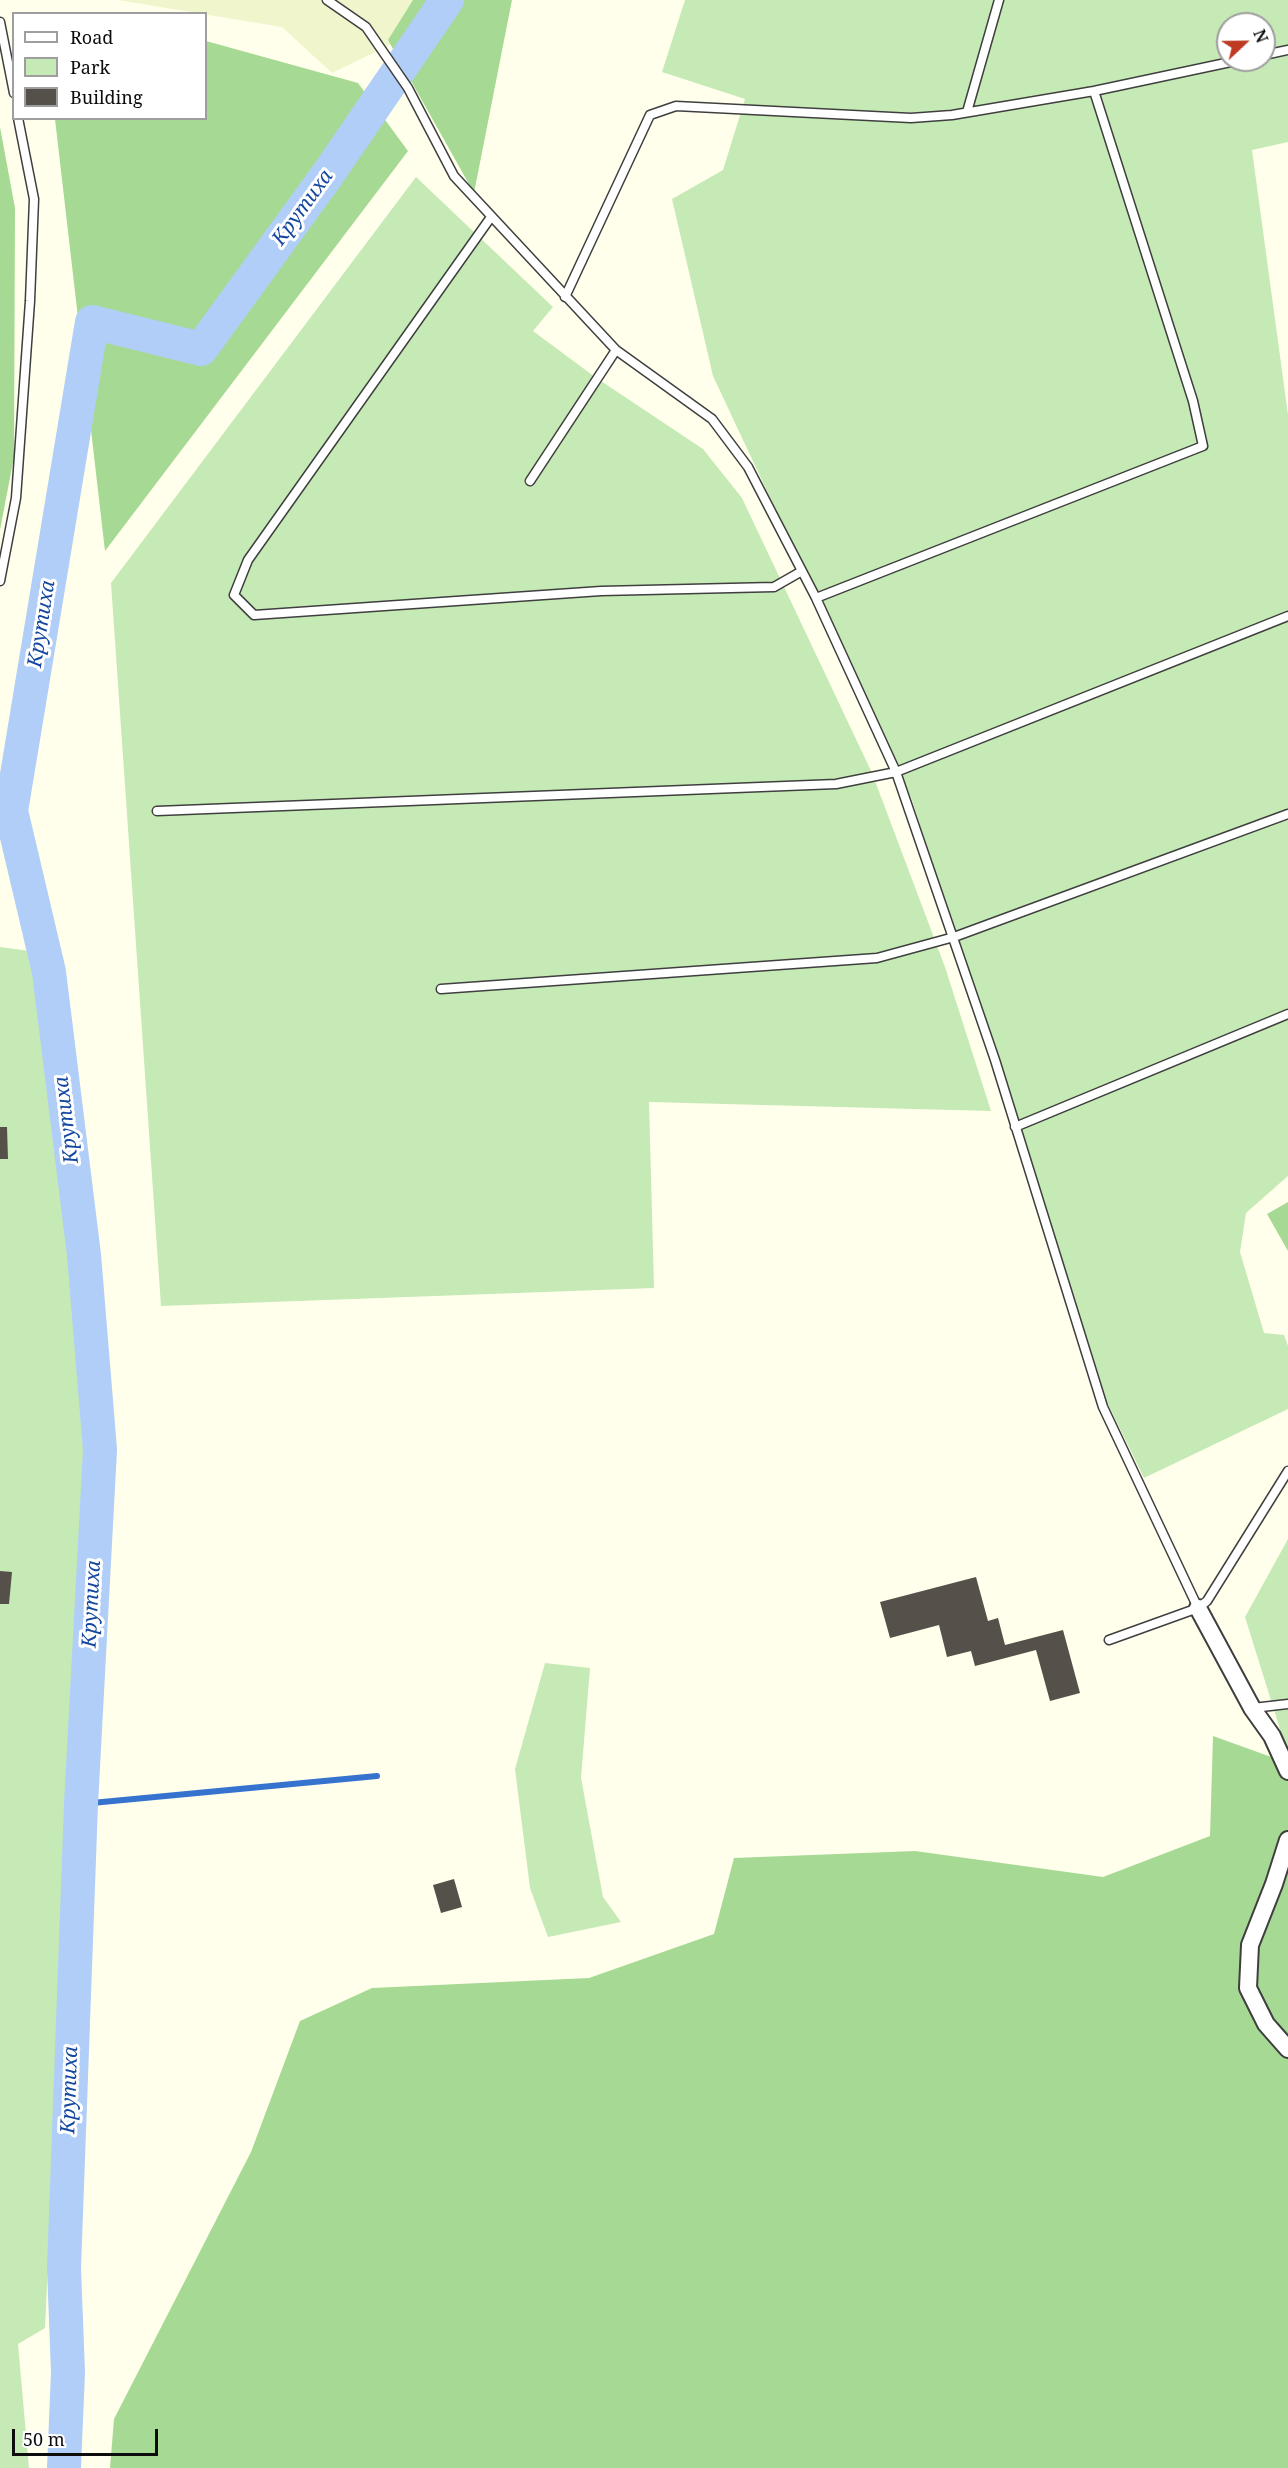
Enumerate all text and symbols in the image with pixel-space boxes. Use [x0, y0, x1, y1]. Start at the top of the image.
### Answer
legend [12, 12, 207, 120]
north arrow [1216, 12, 1276, 72]
text: Road [70, 25, 113, 49]
text: N [1248, 26, 1273, 46]
text: Park [70, 55, 110, 79]
text: Building [70, 85, 143, 109]
water label: Крутиха [268, 165, 338, 251]
water label: Крутиха [23, 579, 61, 669]
water label: Крутиха [50, 1075, 84, 1165]
water label: Крутиха [78, 1560, 106, 1648]
water label: Крутиха [56, 2046, 84, 2134]
scale bar [15, 2417, 160, 2455]
text: 50 m [23, 2427, 65, 2451]

